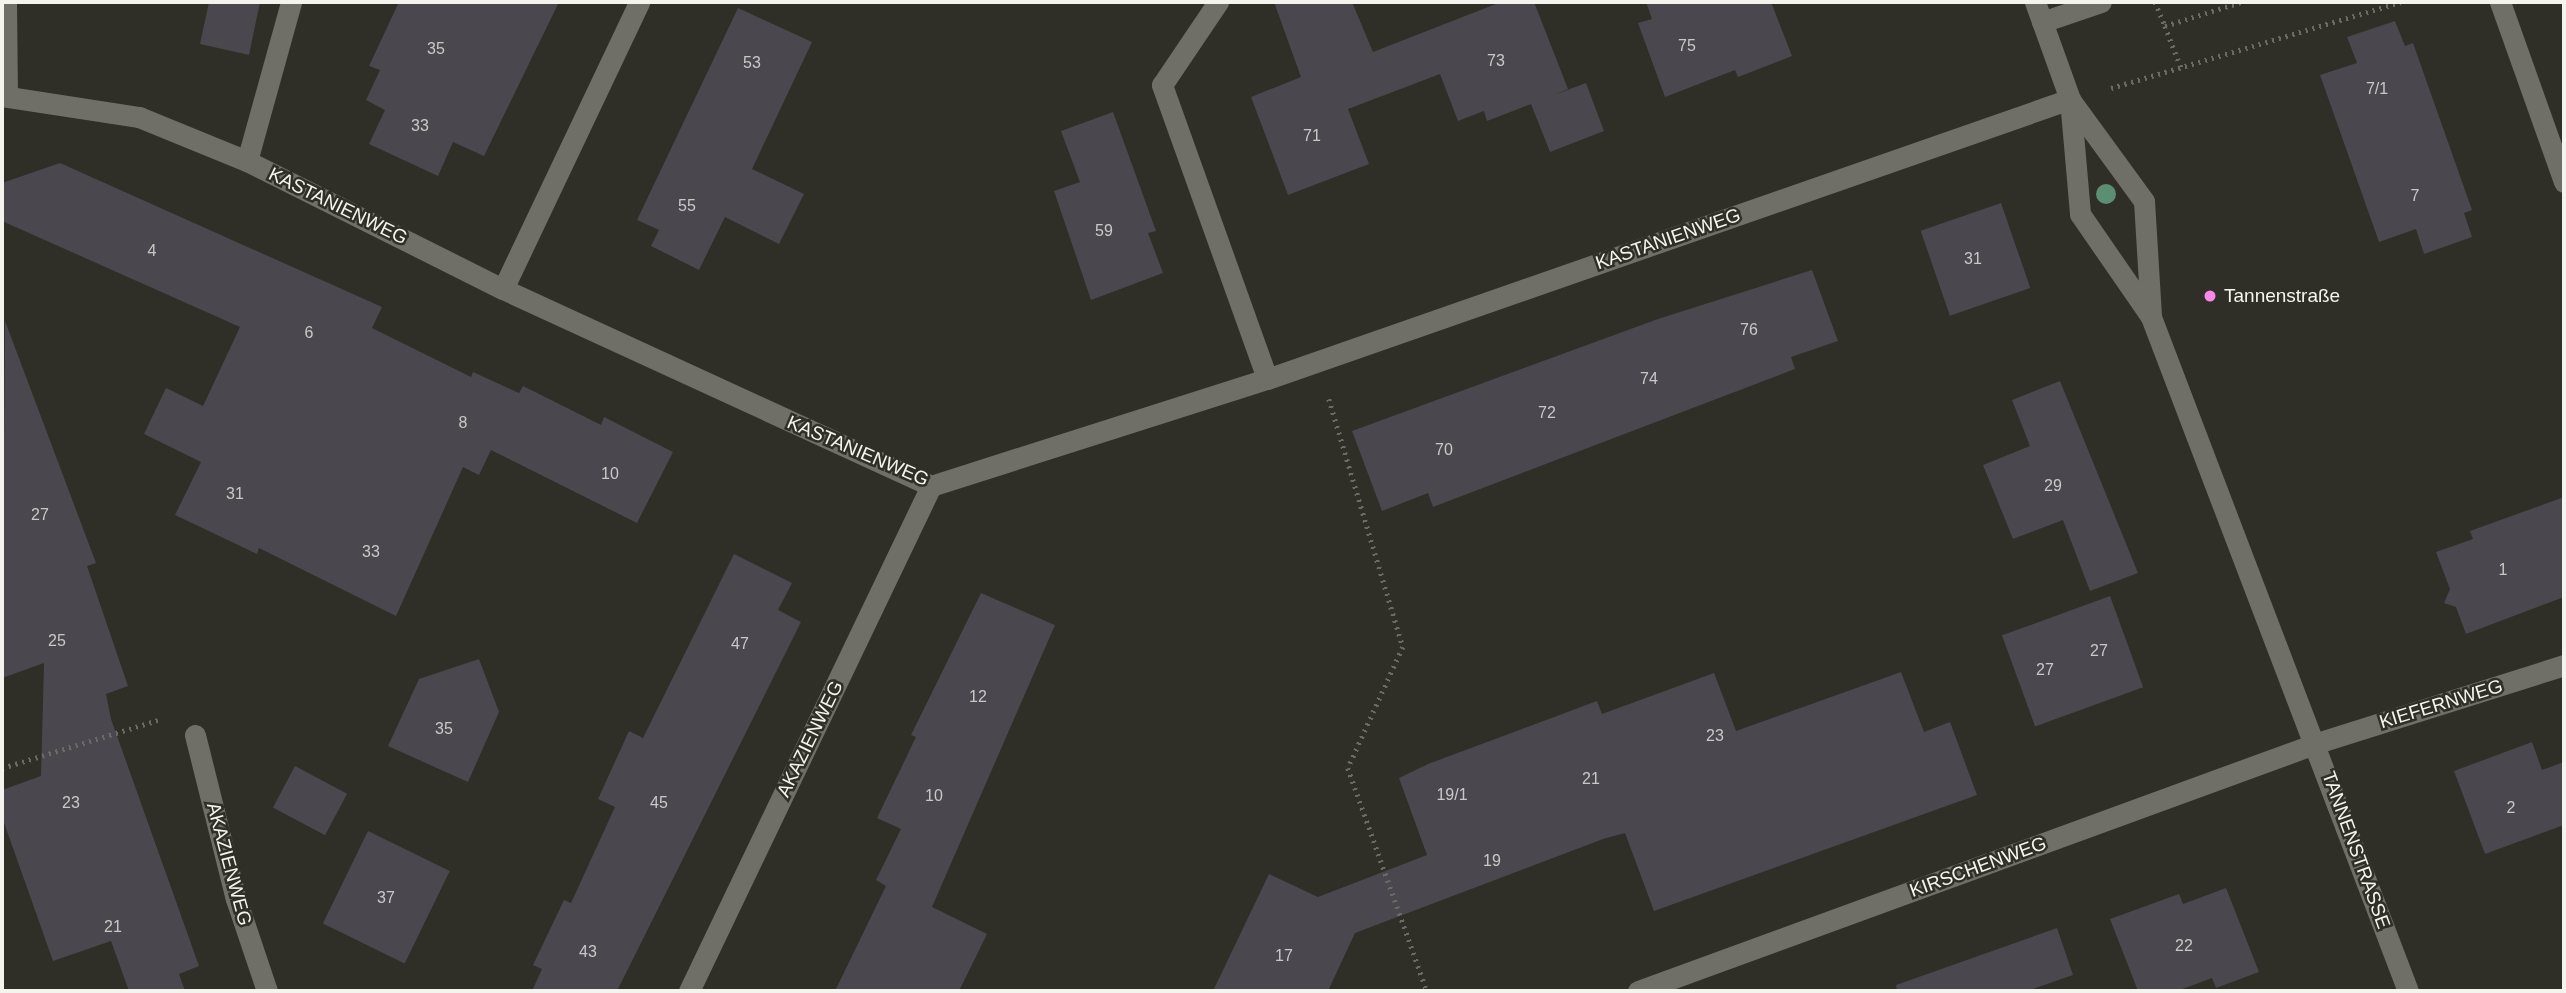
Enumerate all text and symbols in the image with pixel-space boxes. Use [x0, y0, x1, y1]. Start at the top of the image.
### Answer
house number: 75 [1678, 36, 1696, 56]
house number: 35 [427, 39, 445, 59]
house number: 73 [1487, 51, 1505, 71]
house number: 53 [743, 53, 761, 73]
house number: 7/1 [2366, 79, 2388, 99]
house number: 33 [411, 116, 429, 136]
house number: 71 [1303, 126, 1321, 146]
street label: KASTANIENWEG [265, 163, 411, 249]
house number: 7 [2411, 186, 2419, 206]
house number: 55 [678, 196, 696, 216]
street label: KASTANIENWEG [1593, 204, 1743, 274]
house number: 59 [1095, 221, 1113, 241]
house number: 4 [148, 241, 156, 261]
house number: 31 [1964, 249, 1982, 269]
place label: Tannenstraße [2224, 285, 2340, 307]
marker: Tannenstraße [2202, 288, 2218, 304]
house number: 76 [1740, 320, 1758, 340]
house number: 6 [305, 323, 313, 343]
house number: 74 [1640, 369, 1658, 389]
house number: 72 [1538, 403, 1556, 423]
street label: KASTANIENWEG [784, 411, 932, 491]
house number: 8 [459, 413, 467, 433]
house number: 70 [1435, 440, 1453, 460]
house number: 10 [601, 464, 619, 484]
house number: 29 [2044, 476, 2062, 496]
house number: 31 [226, 484, 244, 504]
house number: 27 [31, 505, 49, 525]
house number: 33 [362, 542, 380, 562]
house number: 1 [2499, 560, 2507, 580]
house number: 25 [48, 631, 66, 651]
house number: 47 [731, 634, 749, 654]
house number: 27 [2090, 641, 2108, 661]
house number: 27 [2036, 660, 2054, 680]
street label: KIEFERNWEG [2377, 674, 2505, 734]
street label: AKAZIENWEG [772, 677, 848, 801]
house number: 12 [969, 687, 987, 707]
house number: 35 [435, 719, 453, 739]
house number: 23 [1706, 726, 1724, 746]
street label: TANNENSTRASSE [2317, 768, 2395, 932]
house number: 21 [1582, 769, 1600, 789]
house number: 19/1 [1436, 785, 1468, 805]
house number: 10 [925, 786, 943, 806]
house number: 23 [62, 793, 80, 813]
house number: 45 [650, 793, 668, 813]
house number: 2 [2507, 798, 2515, 818]
street label: AKAZIENWEG [202, 800, 256, 928]
street label: KIRSCHENWEG [1907, 832, 2049, 902]
house number: 19 [1483, 851, 1501, 871]
house number: 37 [377, 888, 395, 908]
house number: 21 [104, 917, 122, 937]
house number: 22 [2175, 936, 2193, 956]
house number: 43 [579, 942, 597, 962]
house number: 17 [1275, 946, 1293, 966]

